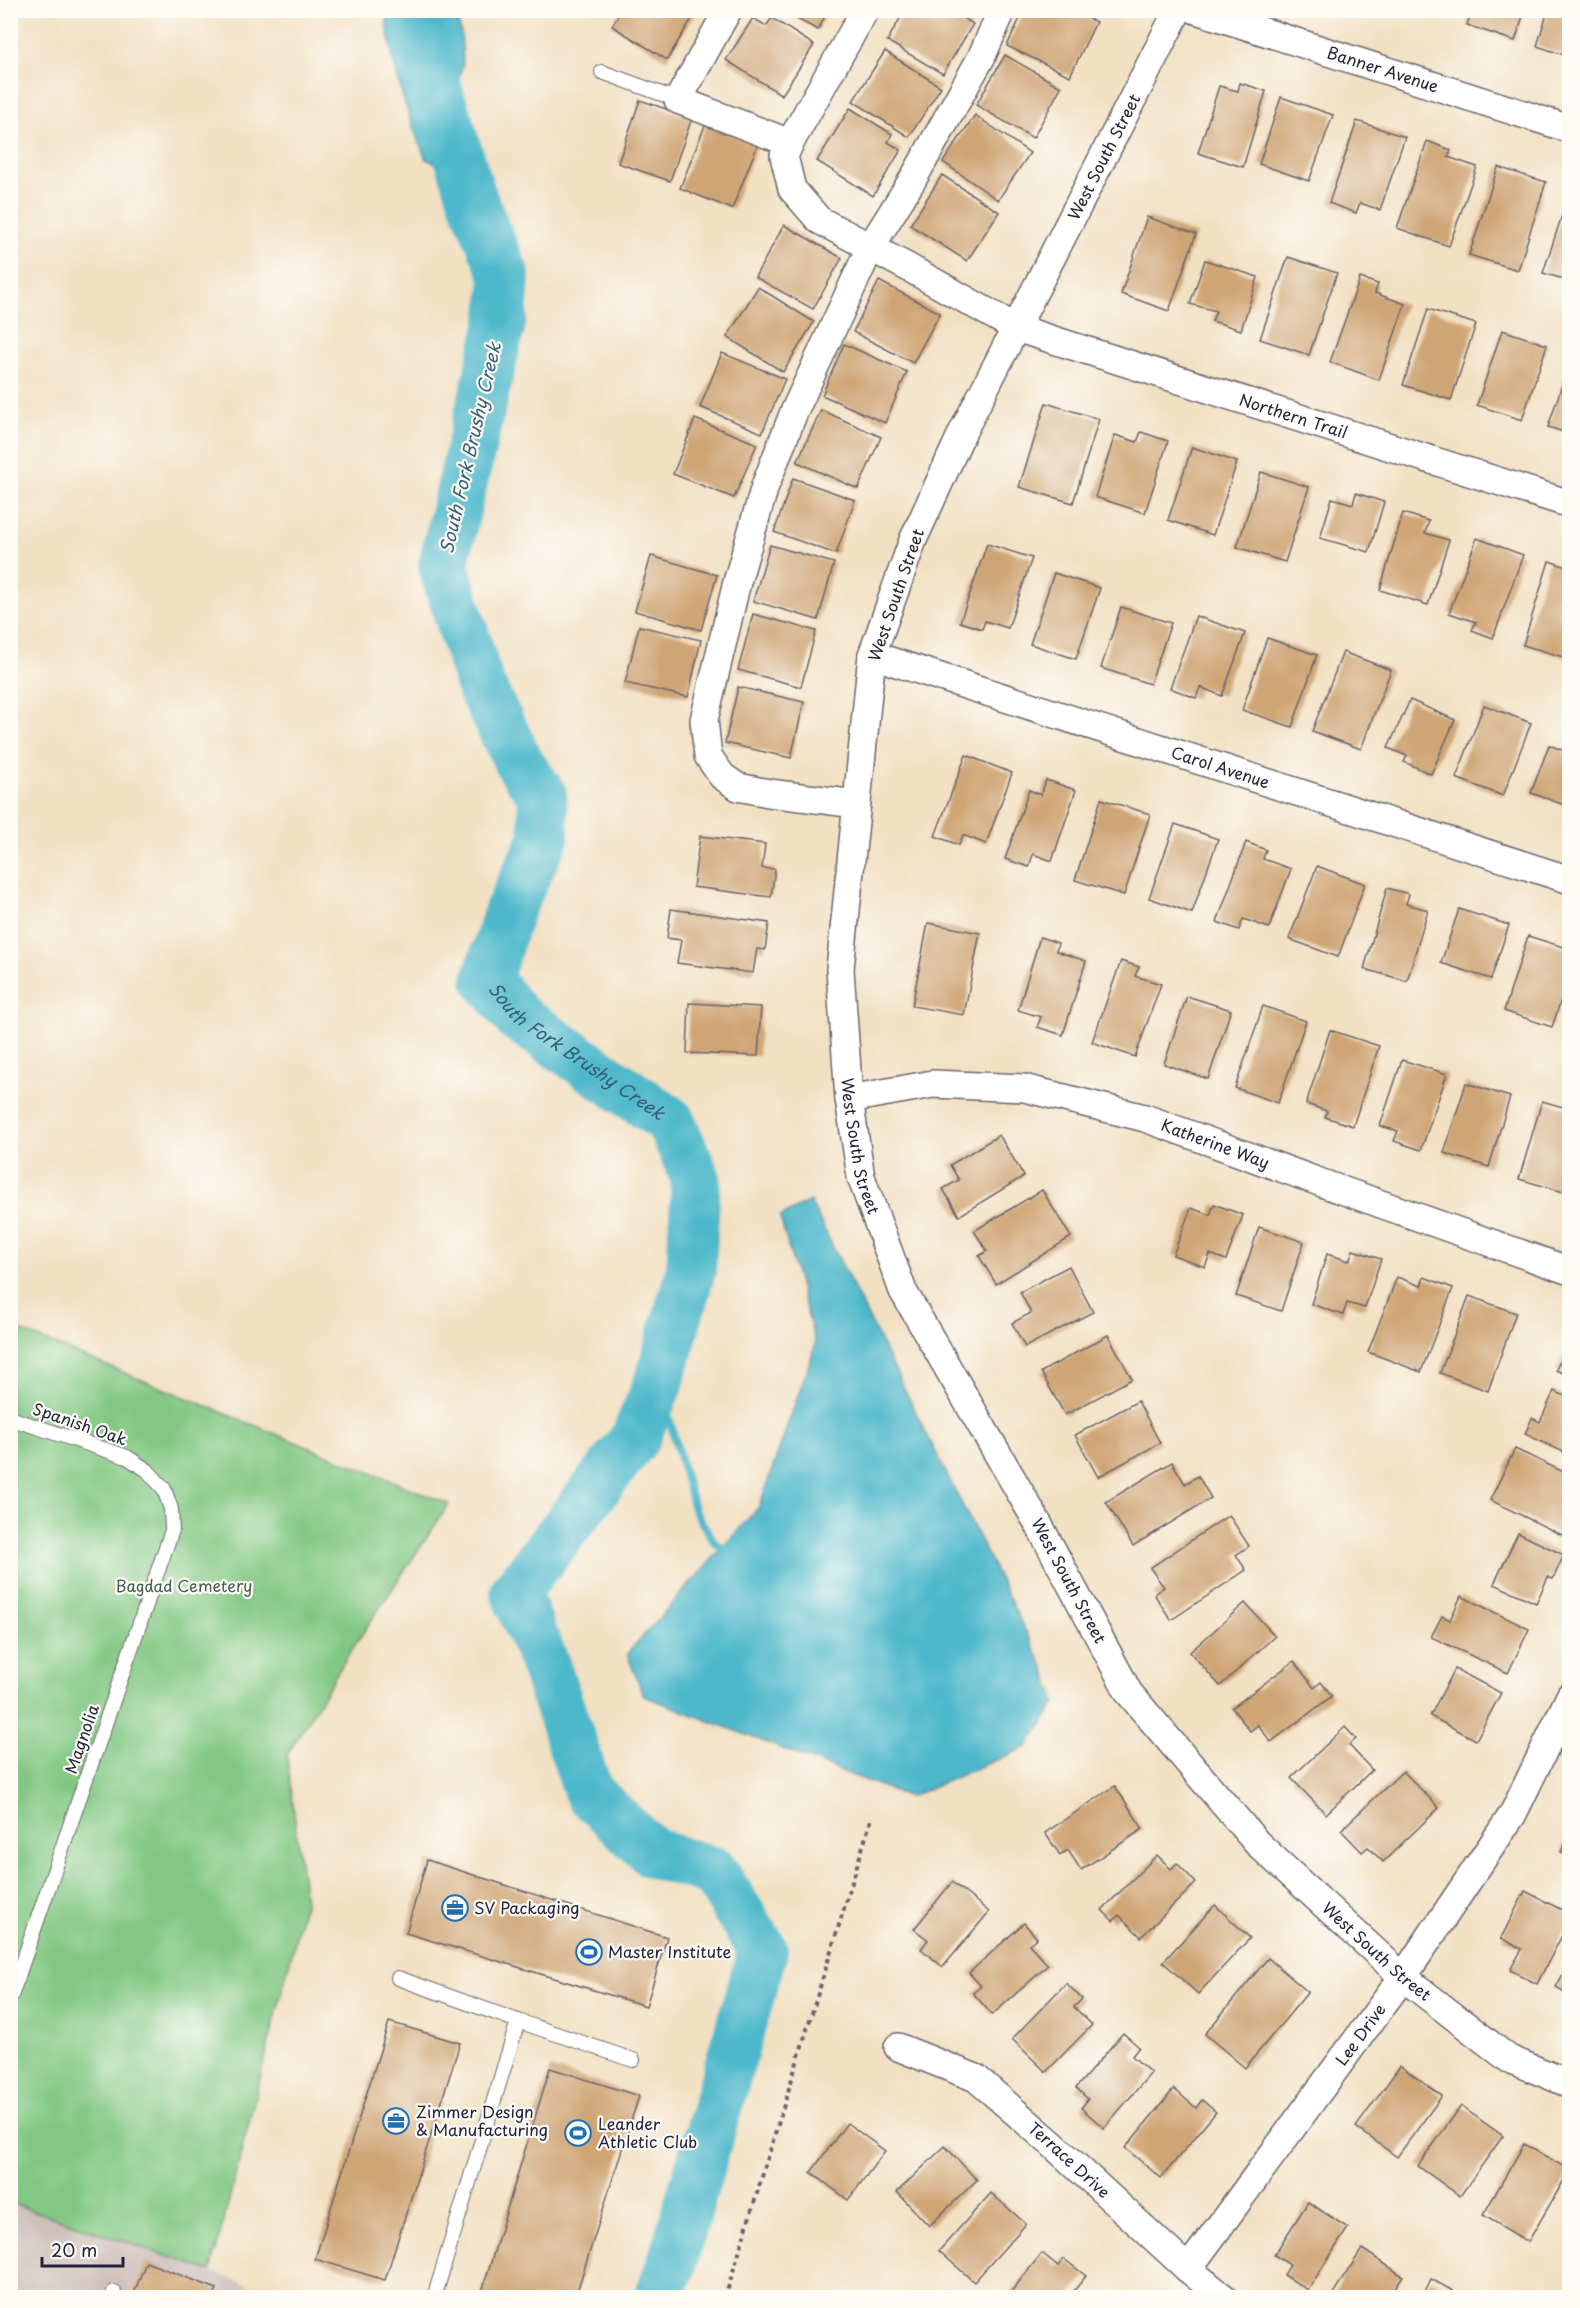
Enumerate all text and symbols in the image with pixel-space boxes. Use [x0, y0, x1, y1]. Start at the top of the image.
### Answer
street label: Banner Avenue [1324, 40, 1442, 98]
street label: West South Street [1061, 89, 1146, 224]
water label: South Fork Brushy Creek [432, 338, 507, 556]
street label: Northern Trail [1236, 387, 1351, 444]
street label: West South Street [861, 525, 929, 664]
street label: Carol Avenue [1168, 739, 1273, 794]
water label: South Fork Brushy Creek [483, 976, 672, 1126]
street label: West South Street [837, 1077, 887, 1218]
street label: Katherine Way [1158, 1112, 1273, 1174]
street label: Spanish Oak [30, 1396, 131, 1450]
street label: West South Street [1026, 1513, 1113, 1648]
park label: Bagdad Cemetery [116, 1573, 253, 1597]
street label: Magnolia [58, 1701, 104, 1777]
office icon: SV Packaging [440, 1893, 470, 1923]
place label: SV Packaging [474, 1895, 580, 1919]
street label: West South Street [1317, 1896, 1437, 2006]
sports icon: Master Institute [574, 1937, 604, 1967]
place label: Master Institute [608, 1939, 732, 1963]
street label: Lee Drive [1329, 1998, 1391, 2070]
place label: Zimmer Design & Manufacturing [416, 2099, 548, 2141]
office icon: Zimmer Design & Manufacturing [381, 2106, 411, 2136]
place label: Leander Athletic Club [598, 2111, 697, 2153]
street label: Terrace Drive [1023, 2116, 1116, 2203]
sports icon: Leander Athletic Club [563, 2118, 593, 2148]
scale bar [42, 2230, 123, 2268]
text: 20 m [51, 2236, 97, 2263]

